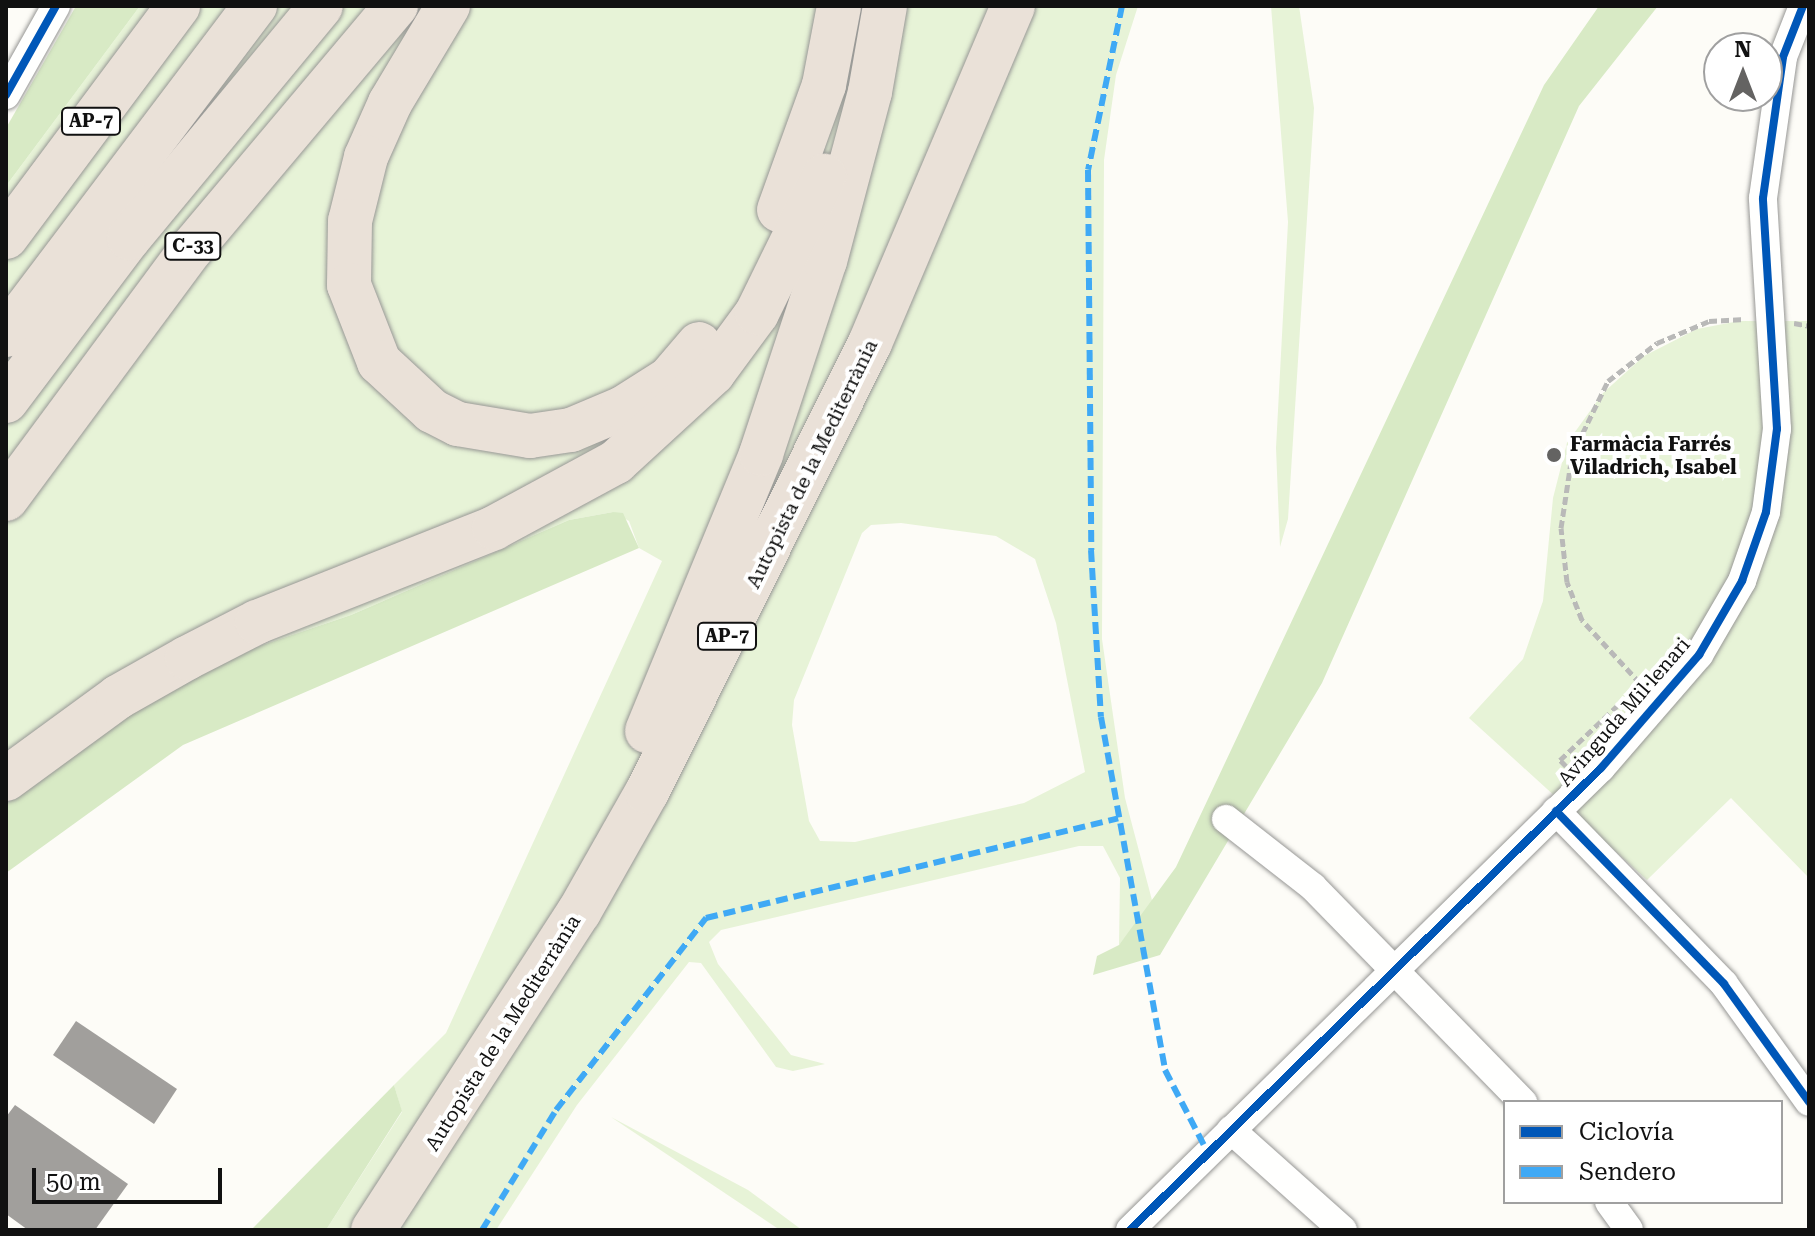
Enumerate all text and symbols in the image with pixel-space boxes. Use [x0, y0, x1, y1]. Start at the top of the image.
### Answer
north arrow [1703, 32, 1783, 112]
text: N [1735, 37, 1751, 62]
road number: AP-7 [61, 107, 121, 135]
road number: C-33 [163, 232, 223, 260]
street label: Autopista de la Mediterrània [741, 336, 883, 592]
place label: Farmàcia Farrés Viladrich, Isabel [1570, 432, 1737, 479]
marker: Farmàcia Farrés Viladrich, Isabel [1545, 446, 1563, 464]
road number: AP-7 [697, 622, 757, 650]
street label: Avinguda Mil·lenari [1553, 633, 1695, 791]
street label: Autopista de la Mediterrània [420, 911, 586, 1155]
legend [1503, 1100, 1783, 1204]
text: Ciclovía [1579, 1118, 1674, 1146]
scale bar [36, 1152, 226, 1202]
text: Sendero [1579, 1158, 1676, 1186]
text: 50 m [46, 1168, 101, 1196]

